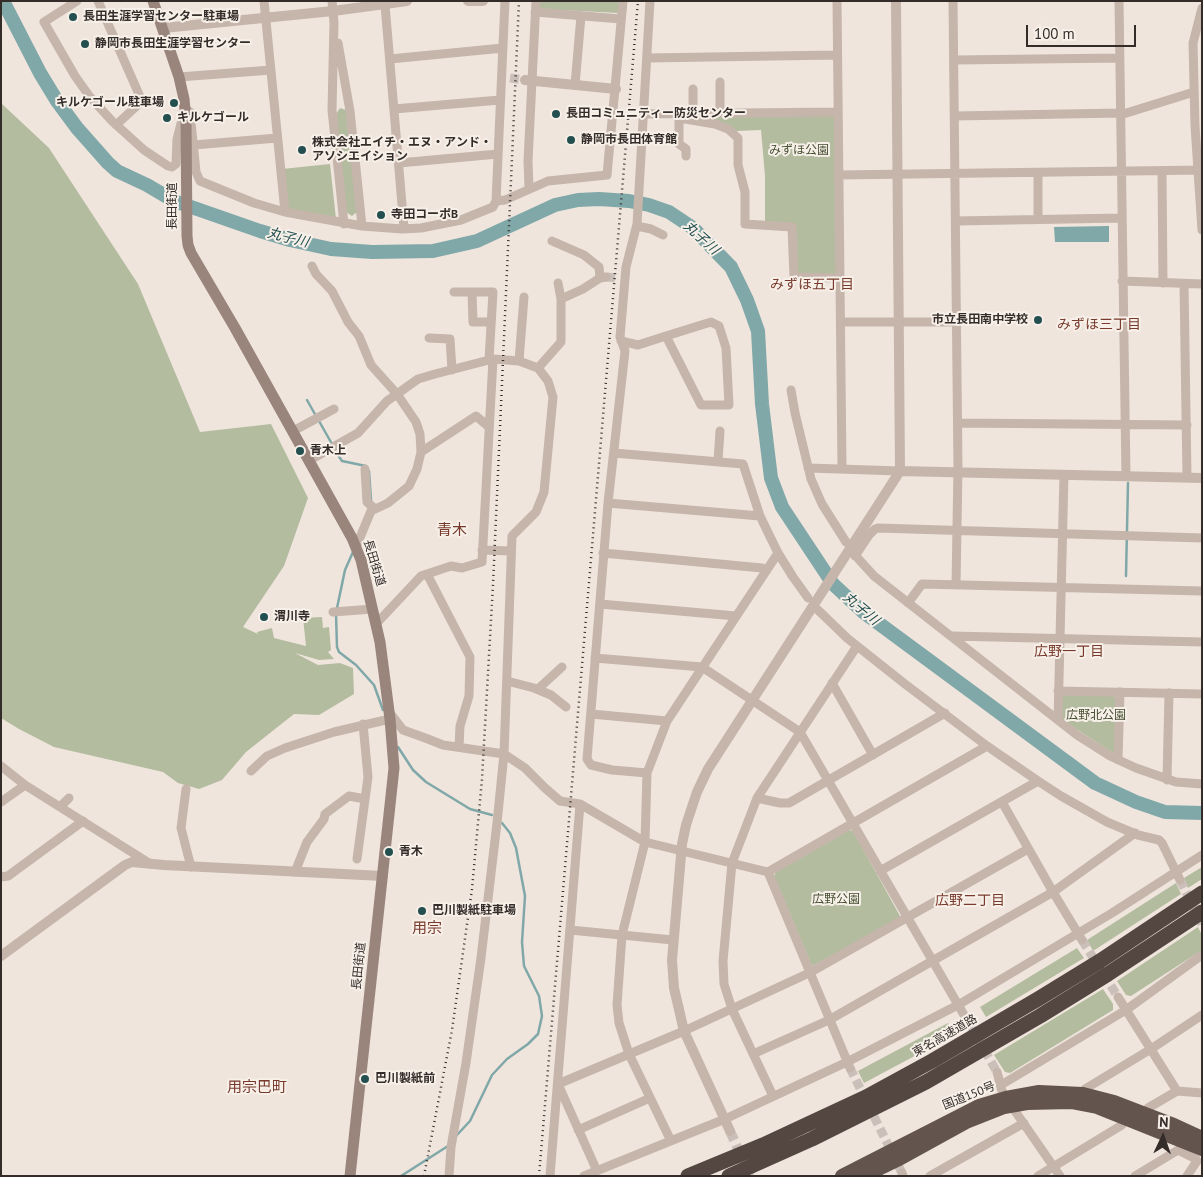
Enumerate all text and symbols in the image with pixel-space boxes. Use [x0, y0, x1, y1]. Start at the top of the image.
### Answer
place label: 長田生涯学習センター駐車場 [83, 10, 239, 24]
marker: 長田生涯学習センター駐車場 [67, 11, 79, 23]
scale bar [1028, 15, 1138, 47]
text: 100 m [1034, 24, 1075, 43]
place label: 静岡市長田生涯学習センター [95, 37, 251, 51]
marker: 静岡市長田生涯学習センター [79, 38, 91, 50]
place label: キルケゴール駐車場 [56, 96, 164, 110]
marker: キルケゴール駐車場 [168, 97, 180, 109]
place label: 長田コミュニティー防災センター [566, 107, 746, 121]
marker: 長田コミュニティー防災センター [550, 108, 562, 120]
place label: キルケゴール [177, 111, 249, 125]
marker: キルケゴール [161, 112, 173, 124]
place label: 静岡市長田体育館 [581, 133, 677, 147]
marker: 静岡市長田体育館 [565, 134, 577, 146]
place label: 株式会社エイチ・エヌ・アンド・ アソシエイション [312, 136, 492, 164]
marker: 株式会社エイチ・エヌ・アンド・ アソシエイション [296, 144, 308, 156]
park label: みずほ公園 [769, 144, 829, 158]
street label: 長田街道 [166, 182, 180, 230]
place label: 寺田コーポB [391, 208, 458, 222]
marker: 寺田コーポB [375, 209, 387, 221]
water label: 丸子川 [680, 218, 722, 258]
water label: 丸子川 [266, 225, 310, 251]
district label: みずほ五丁目 [770, 277, 854, 293]
place label: 市立長田南中学校 [932, 313, 1028, 327]
marker: 市立長田南中学校 [1032, 314, 1044, 326]
district label: みずほ三丁目 [1057, 317, 1141, 333]
place label: 青木上 [310, 444, 346, 458]
marker: 青木上 [294, 445, 306, 457]
district label: 青木 [437, 522, 467, 540]
street label: 長田街道 [360, 538, 388, 588]
water label: 丸子川 [840, 589, 882, 629]
place label: 渭川寺 [274, 610, 310, 624]
marker: 渭川寺 [258, 611, 270, 623]
district label: 広野一丁目 [1034, 644, 1104, 660]
park label: 広野北公園 [1066, 709, 1126, 723]
place label: 青木 [399, 845, 423, 859]
marker: 青木 [383, 846, 395, 858]
park label: 広野公園 [812, 893, 860, 907]
district label: 広野二丁目 [935, 893, 1005, 909]
place label: 巴川製紙駐車場 [432, 904, 516, 918]
marker: 巴川製紙駐車場 [416, 905, 428, 917]
district label: 用宗 [412, 920, 442, 938]
street label: 長田街道 [349, 941, 369, 991]
street label: 東名高速道路 [910, 1012, 980, 1060]
place label: 巴川製紙前 [375, 1072, 435, 1086]
marker: 巴川製紙前 [359, 1073, 371, 1085]
district label: 用宗巴町 [227, 1079, 287, 1097]
street label: 国道150号 [941, 1079, 997, 1113]
north arrow [1138, 1112, 1188, 1162]
text: N [1159, 1113, 1169, 1131]

